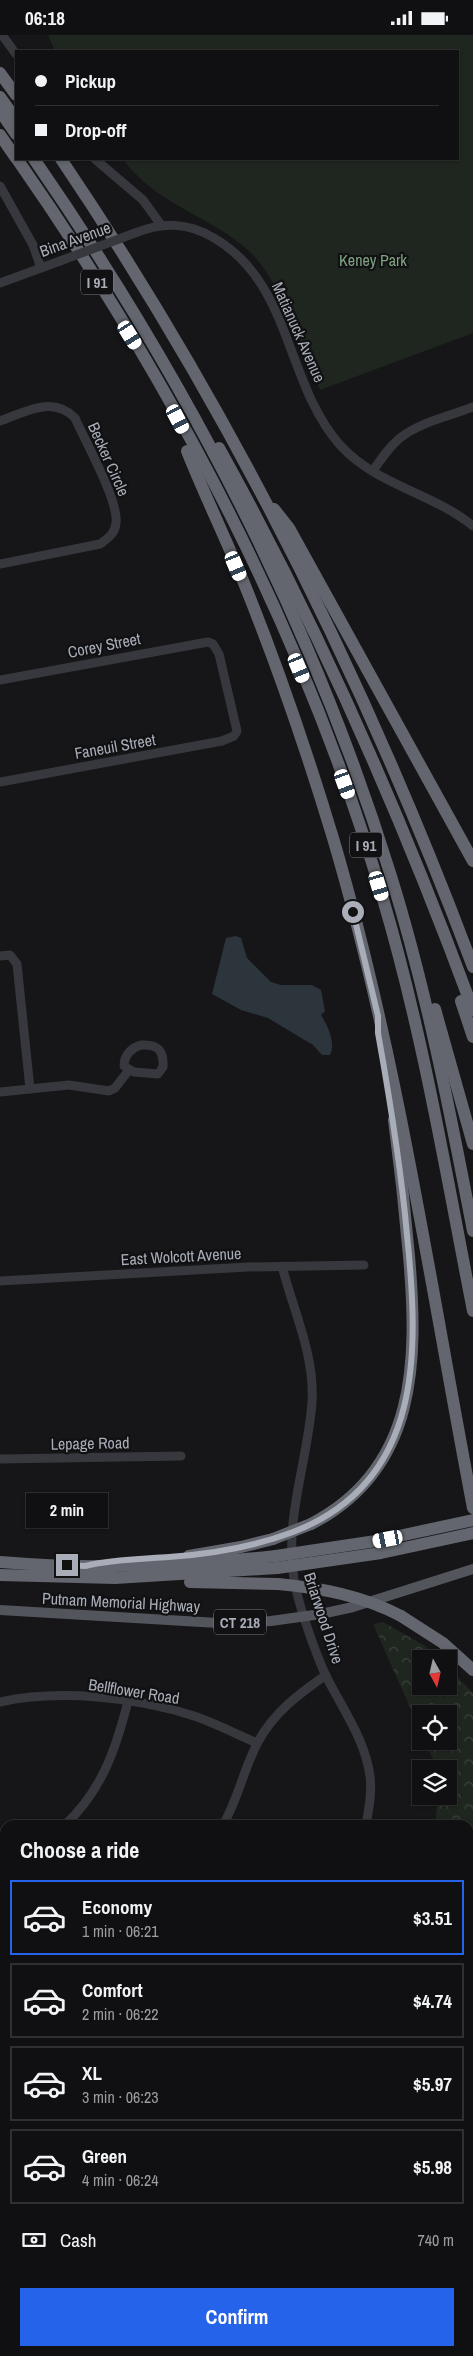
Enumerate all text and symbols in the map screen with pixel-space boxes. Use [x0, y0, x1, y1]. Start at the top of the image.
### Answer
text: 06:18 [25, 5, 65, 31]
text: Pickup [65, 68, 116, 94]
text: Drop-off [65, 117, 126, 143]
street label: Bina Avenue [36, 216, 114, 262]
park label: Keney Park [339, 249, 407, 271]
road number: I 91 [81, 269, 113, 295]
street label: Matianuck Avenue [267, 278, 331, 386]
car [115, 318, 144, 352]
car [164, 402, 191, 436]
street label: Becker Circle [83, 419, 135, 499]
car [223, 549, 248, 583]
street label: Corey Street [66, 627, 143, 663]
car [286, 651, 311, 685]
street label: Faneuil Street [73, 728, 158, 764]
car [332, 767, 357, 801]
road number: I 91 [350, 833, 382, 857]
car [367, 869, 390, 903]
route start [342, 901, 364, 923]
street label: East Wolcott Avenue [120, 1242, 242, 1270]
street label: Lepage Road [50, 1431, 130, 1455]
callout: 2 min [26, 1493, 108, 1527]
text: 2 min [50, 1499, 84, 1521]
car [371, 1529, 404, 1549]
route end [56, 1554, 78, 1576]
street label: Briarwood Drive [299, 1570, 349, 1666]
street label: Putnam Memorial Highway [41, 1587, 201, 1617]
road number: CT 218 [214, 1609, 266, 1635]
north arrow [412, 1650, 458, 1695]
map controls [412, 1650, 457, 1805]
street label: Bellflower Road [87, 1673, 181, 1709]
button: locate [412, 1705, 457, 1750]
button: layers [412, 1760, 457, 1805]
text: Choose a ride [20, 1835, 139, 1865]
text: Economy [82, 1894, 152, 1920]
icon: car [22, 1895, 67, 1940]
text: $3.51 [413, 1905, 452, 1931]
text: 1 min · 06:21 [82, 1920, 159, 1942]
text: Comfort [82, 1977, 143, 2003]
icon: car [22, 1978, 67, 2023]
text: $4.74 [413, 1988, 452, 2014]
text: 2 min · 06:22 [82, 2003, 159, 2025]
text: XL [82, 2060, 102, 2086]
icon: car [22, 2061, 67, 2106]
text: $5.97 [413, 2071, 452, 2097]
text: 3 min · 06:23 [82, 2086, 159, 2108]
text: Green [82, 2143, 127, 2169]
icon: car [22, 2144, 67, 2189]
text: $5.98 [413, 2154, 452, 2180]
text: 4 min · 06:24 [82, 2169, 159, 2191]
icon: cash [20, 2226, 48, 2254]
text: Cash [60, 2227, 96, 2253]
text: 740 m [418, 2229, 454, 2251]
button: Confirm [20, 2288, 454, 2346]

